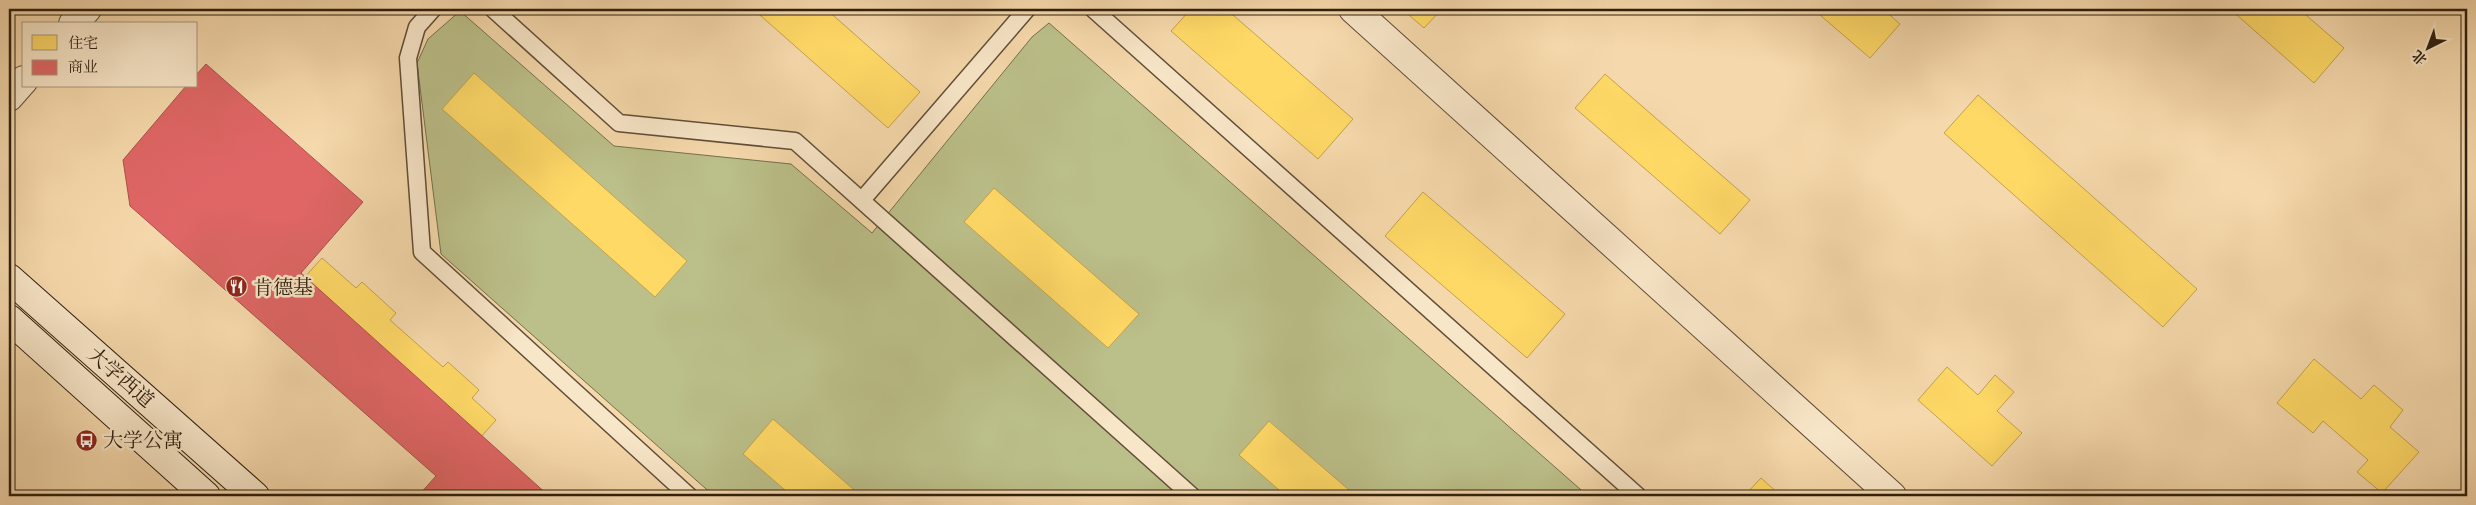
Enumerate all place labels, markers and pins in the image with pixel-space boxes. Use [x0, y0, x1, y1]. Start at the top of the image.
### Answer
restaurant icon: 肯德基 [225, 275, 249, 299]
place label: 肯德基 [253, 276, 313, 301]
bus stop icon: 大学公寓 [75, 428, 99, 452]
place label: 大学公寓 [103, 429, 183, 454]

